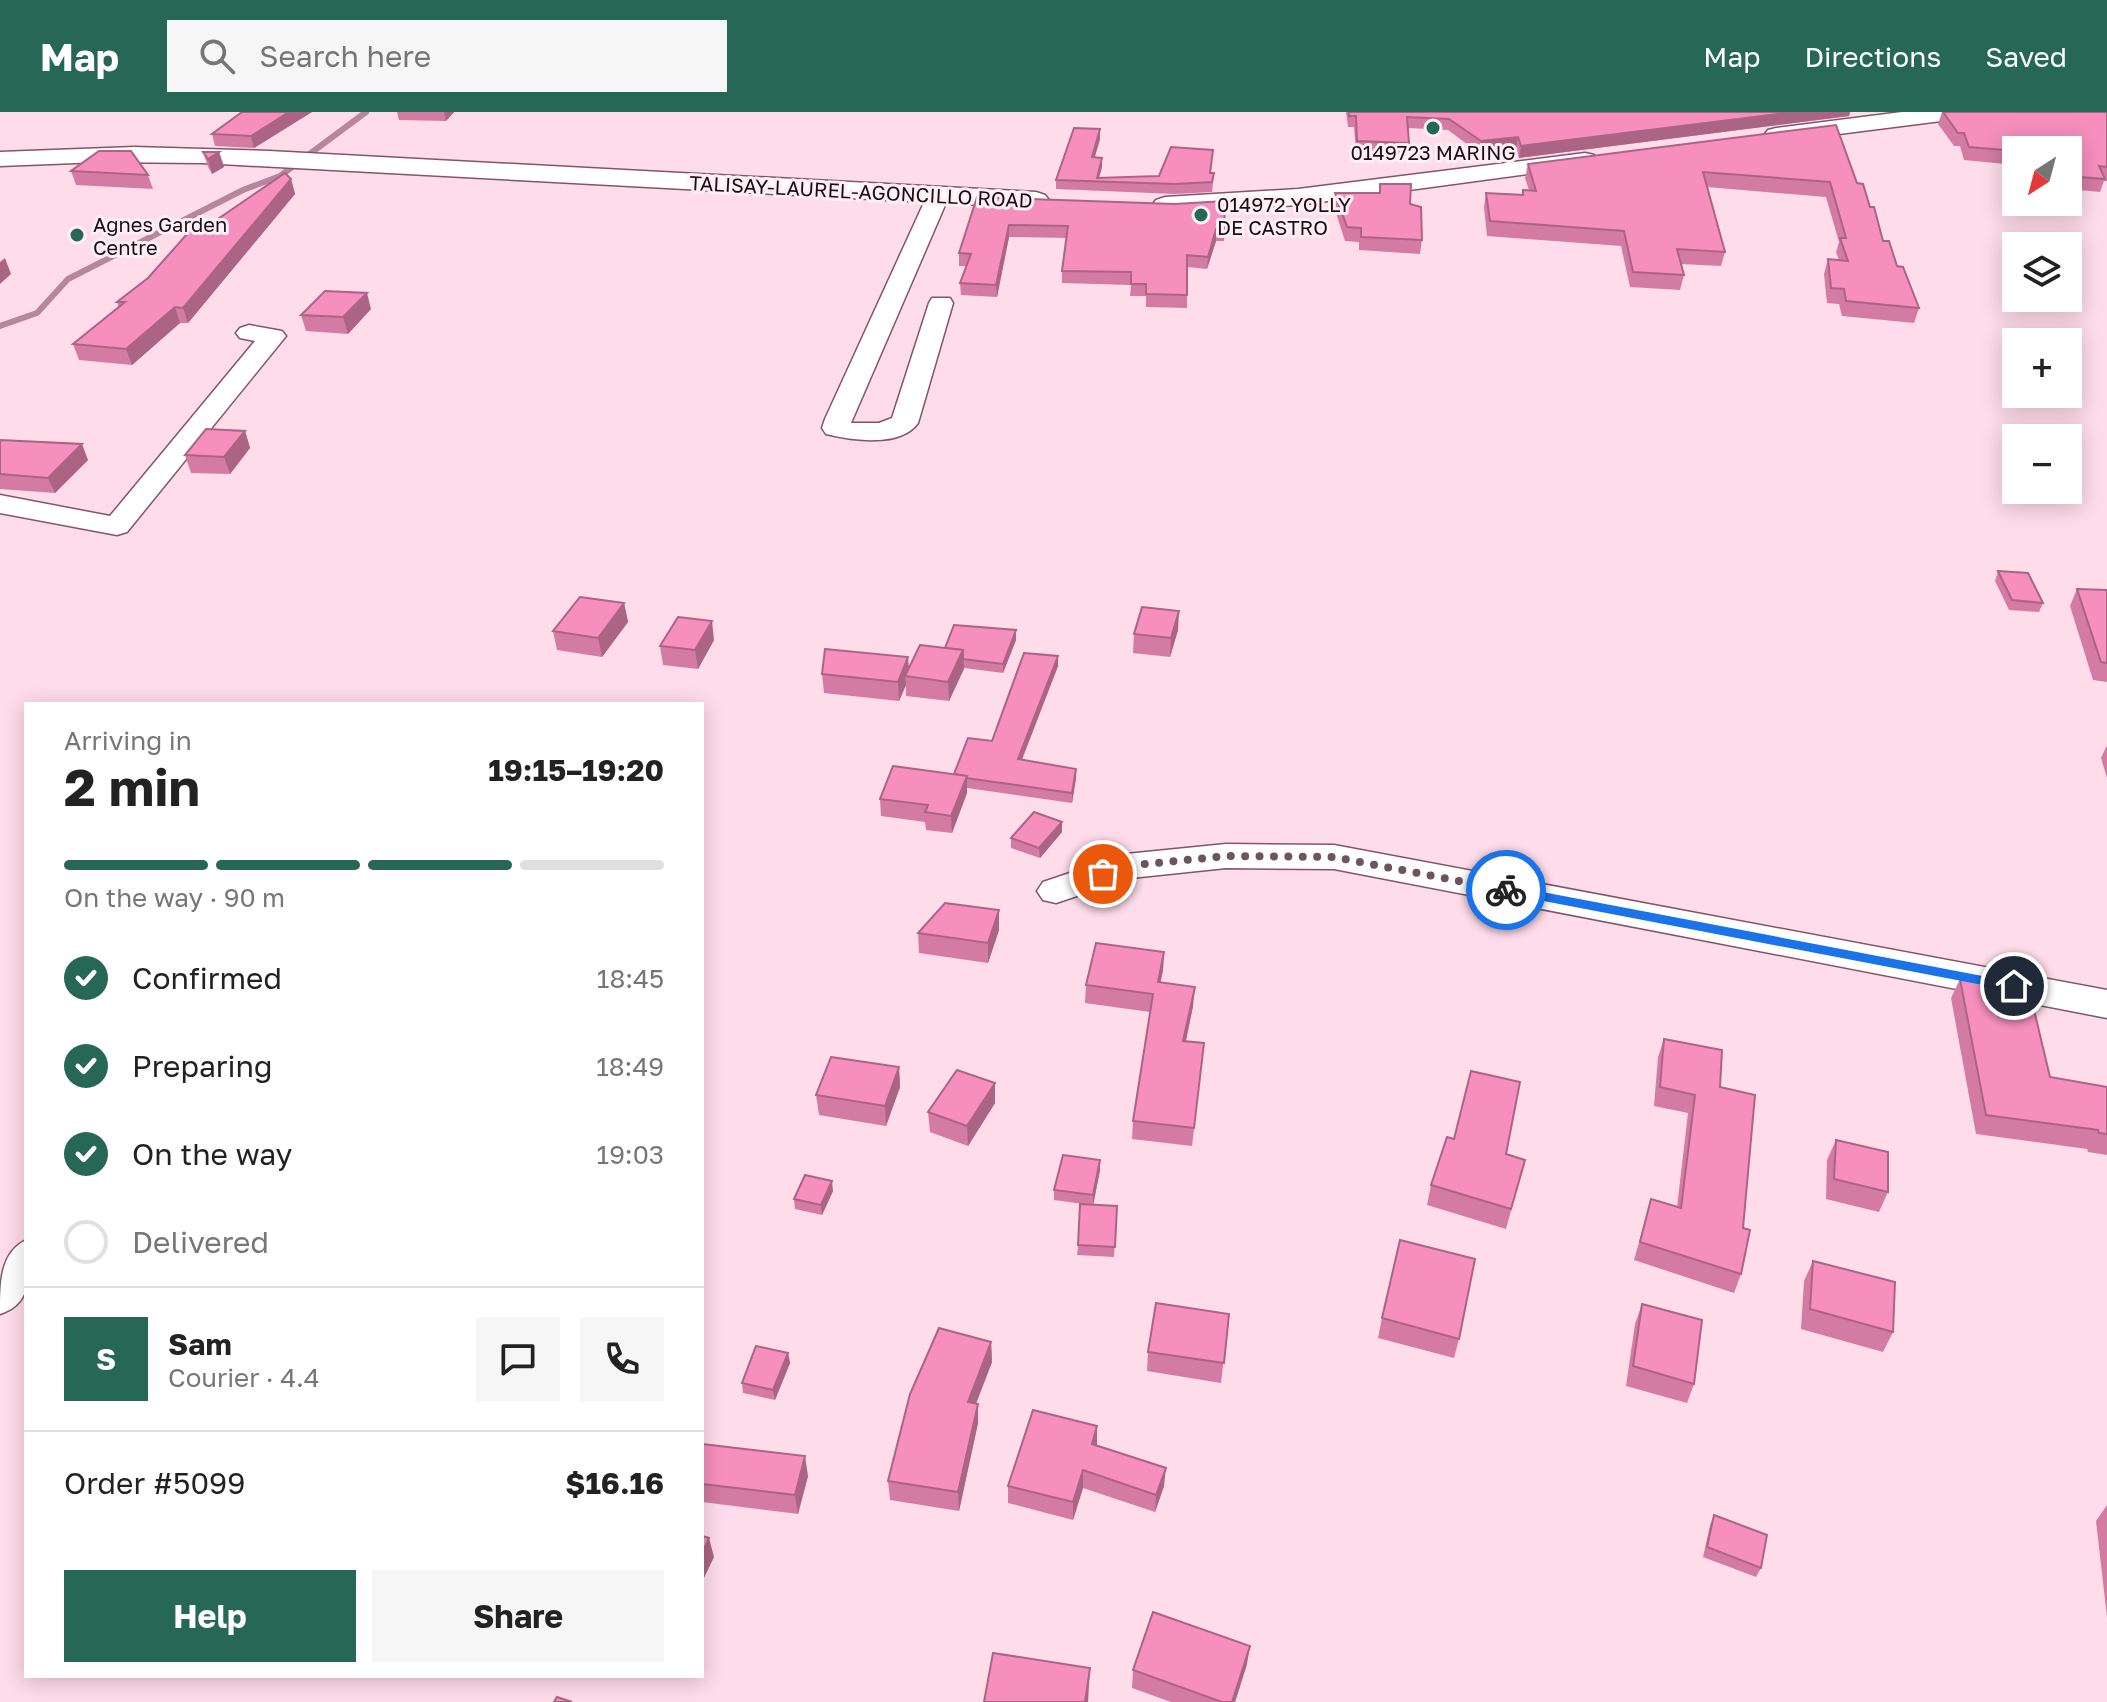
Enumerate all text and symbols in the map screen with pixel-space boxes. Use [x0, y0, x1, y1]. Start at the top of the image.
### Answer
search box [167, 20, 727, 92]
text: Map [40, 34, 119, 79]
icon: search [195, 34, 239, 78]
text: Search here [259, 38, 431, 74]
text: Map [1703, 40, 1760, 73]
text: Directions [1804, 40, 1941, 73]
text: Saved [1985, 40, 2067, 73]
marker: 0149723 MARING [1424, 119, 1442, 137]
north arrow [2002, 136, 2082, 216]
map controls [2002, 136, 2082, 504]
place label: 0149723 MARING [1350, 140, 1516, 164]
street label: TALISAY-LAUREL-AGONCILLO ROAD [689, 170, 1033, 212]
place label: 014972 YOLLY DE CASTRO [1217, 192, 1351, 239]
marker: 014972 YOLLY DE CASTRO [1192, 206, 1210, 224]
place label: Agnes Garden Centre [93, 212, 227, 259]
marker: Agnes Garden Centre [68, 226, 86, 244]
button: layers [2002, 232, 2082, 312]
button: + [2002, 328, 2082, 408]
button: − [2002, 424, 2082, 504]
text: Arriving in [64, 725, 192, 756]
text: 19:15–19:20 [488, 752, 664, 788]
text: 2 min [64, 755, 200, 817]
pin [1069, 840, 1137, 908]
courier [1466, 850, 1546, 930]
icon: bag [1081, 852, 1125, 896]
icon: bike [1484, 868, 1528, 912]
text: On the way · 90 m [64, 882, 285, 913]
pin [1980, 952, 2048, 1020]
icon: check [64, 956, 108, 1000]
text: Confirmed [132, 960, 282, 996]
text: 18:45 [597, 963, 664, 994]
icon: home [1992, 964, 2036, 1008]
icon: check [64, 1044, 108, 1088]
text: Preparing [132, 1048, 273, 1084]
text: 18:49 [596, 1051, 664, 1082]
icon: check [64, 1132, 108, 1176]
text: On the way [132, 1136, 292, 1172]
text: 19:03 [597, 1139, 664, 1170]
text: Delivered [132, 1224, 269, 1260]
button: chat [476, 1317, 560, 1401]
button: phone [580, 1317, 664, 1401]
text: Sam [168, 1326, 232, 1362]
text: S [96, 1341, 116, 1377]
text: Courier · 4.4 [168, 1362, 320, 1393]
text: Order #5099 [64, 1465, 245, 1501]
text: $16.16 [565, 1465, 664, 1501]
button: Help [64, 1570, 356, 1662]
button: Share [372, 1570, 664, 1662]

